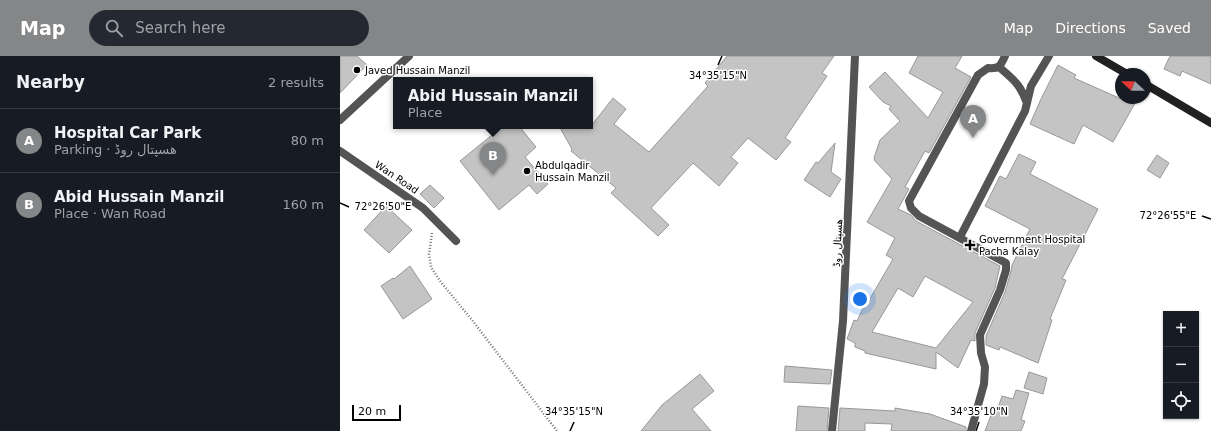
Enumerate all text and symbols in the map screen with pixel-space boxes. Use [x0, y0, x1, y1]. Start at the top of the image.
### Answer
search box [89, 10, 369, 46]
text: Map [20, 17, 65, 39]
icon: search [103, 17, 125, 39]
text: Search here [135, 19, 225, 37]
text: Map [1004, 20, 1033, 36]
text: Directions [1055, 20, 1126, 36]
text: Saved [1148, 20, 1191, 36]
marker: Javed Hussain Manzil [352, 65, 362, 75]
place label: Javed Hussain Manzil [364, 65, 470, 76]
north arrow [1115, 68, 1151, 104]
text: 34°35'15"N [689, 70, 747, 81]
text: Nearby [16, 72, 85, 92]
text: 2 results [268, 75, 324, 90]
popup [393, 77, 593, 129]
text: Abid Hussain Manzil [408, 87, 578, 105]
text: Place [408, 105, 442, 120]
pin: A [960, 105, 986, 138]
text: Hospital Car Park [54, 124, 201, 142]
text: A [24, 133, 34, 148]
text: 80 m [291, 133, 324, 148]
text: Parking · ھسپتال روڈ [54, 142, 177, 157]
pin: B [480, 142, 506, 175]
street label: Wan Road [373, 159, 421, 196]
place label: Abdulqadir Hussain Manzil [535, 160, 610, 183]
marker: Abdulqadir Hussain Manzil [522, 166, 532, 176]
text: Abid Hussain Manzil [54, 188, 224, 206]
text: B [24, 197, 34, 212]
text: 160 m [282, 197, 324, 212]
text: 72°26'50"E [355, 201, 411, 212]
text: Place · Wan Road [54, 206, 166, 221]
text: 72°26'55"E [1140, 210, 1196, 221]
street label: ھسپتال روڈ [831, 219, 845, 267]
place label: Government Hospital Pacha Kalay [979, 234, 1085, 257]
marker: Government Hospital Pacha Kalay [964, 239, 976, 251]
your location [850, 289, 870, 309]
map controls [1163, 311, 1199, 419]
button: + [1163, 311, 1199, 347]
button: − [1163, 347, 1199, 383]
button: locate [1163, 383, 1199, 419]
scale bar [352, 403, 401, 422]
text: 20 m [358, 405, 386, 418]
text: 34°35'15"N [545, 406, 603, 417]
text: 34°35'10"N [950, 406, 1008, 417]

